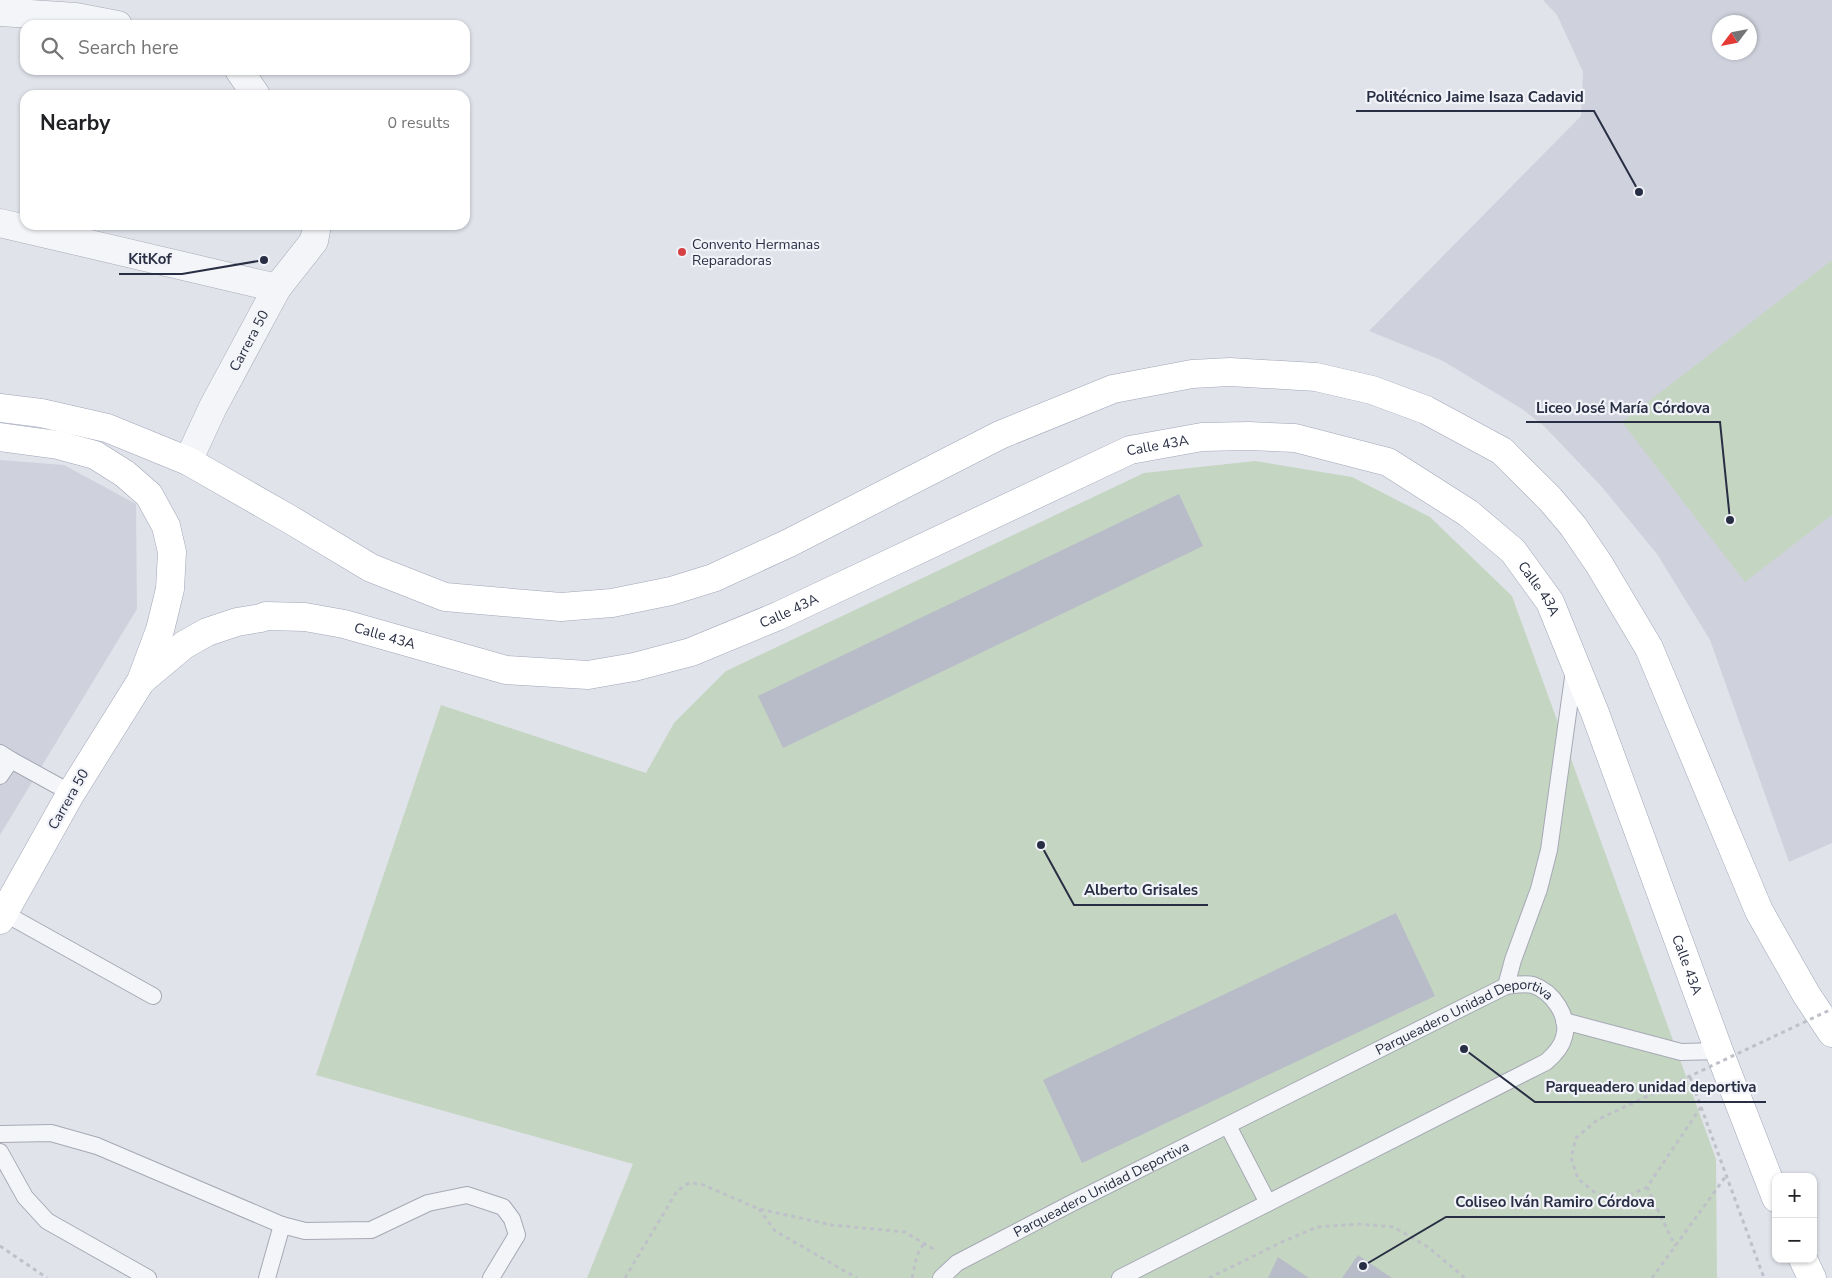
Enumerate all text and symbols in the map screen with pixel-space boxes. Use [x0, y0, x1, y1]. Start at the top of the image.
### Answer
north arrow [1712, 15, 1757, 60]
search box [20, 20, 470, 75]
icon: search [38, 34, 66, 62]
text: Search here [78, 35, 179, 61]
callout: Politécnico Jaime Isaza Cadavid [1356, 81, 1594, 111]
text: Politécnico Jaime Isaza Cadavid [1366, 87, 1584, 107]
text: Nearby [40, 109, 110, 137]
text: 0 results [388, 112, 450, 134]
place label: Convento Hermanas Reparadoras [692, 235, 820, 270]
callout: KitKof [119, 244, 182, 274]
marker: Convento Hermanas Reparadoras [676, 246, 688, 258]
text: KitKof [128, 249, 172, 269]
street label: Carrera 50 [225, 307, 273, 375]
callout: Liceo José María Córdova [1526, 392, 1720, 422]
text: Liceo José María Córdova [1536, 398, 1710, 418]
street label: Calle 43A [1125, 431, 1190, 460]
street label: Calle 43A [1513, 557, 1564, 619]
street label: Calle 43A [757, 589, 822, 633]
street label: Calle 43A [352, 618, 418, 654]
street label: Carrera 50 [44, 766, 93, 833]
callout: Alberto Grisales [1074, 875, 1208, 905]
text: Alberto Grisales [1084, 880, 1198, 900]
street label: Calle 43A [1667, 932, 1707, 998]
street label: Parqueadero Unidad Deportiva [1372, 975, 1557, 1060]
callout: Parqueadero unidad deportiva [1535, 1072, 1766, 1102]
text: Parqueadero unidad deportiva [1545, 1077, 1757, 1097]
street label: Parqueadero Unidad Deportiva [1010, 1137, 1192, 1242]
map controls [1772, 1173, 1817, 1263]
button: + [1772, 1173, 1817, 1218]
callout: Coliseo Iván Ramiro Córdova [1446, 1187, 1665, 1217]
text: Coliseo Iván Ramiro Córdova [1455, 1192, 1655, 1212]
button: − [1772, 1218, 1817, 1263]

